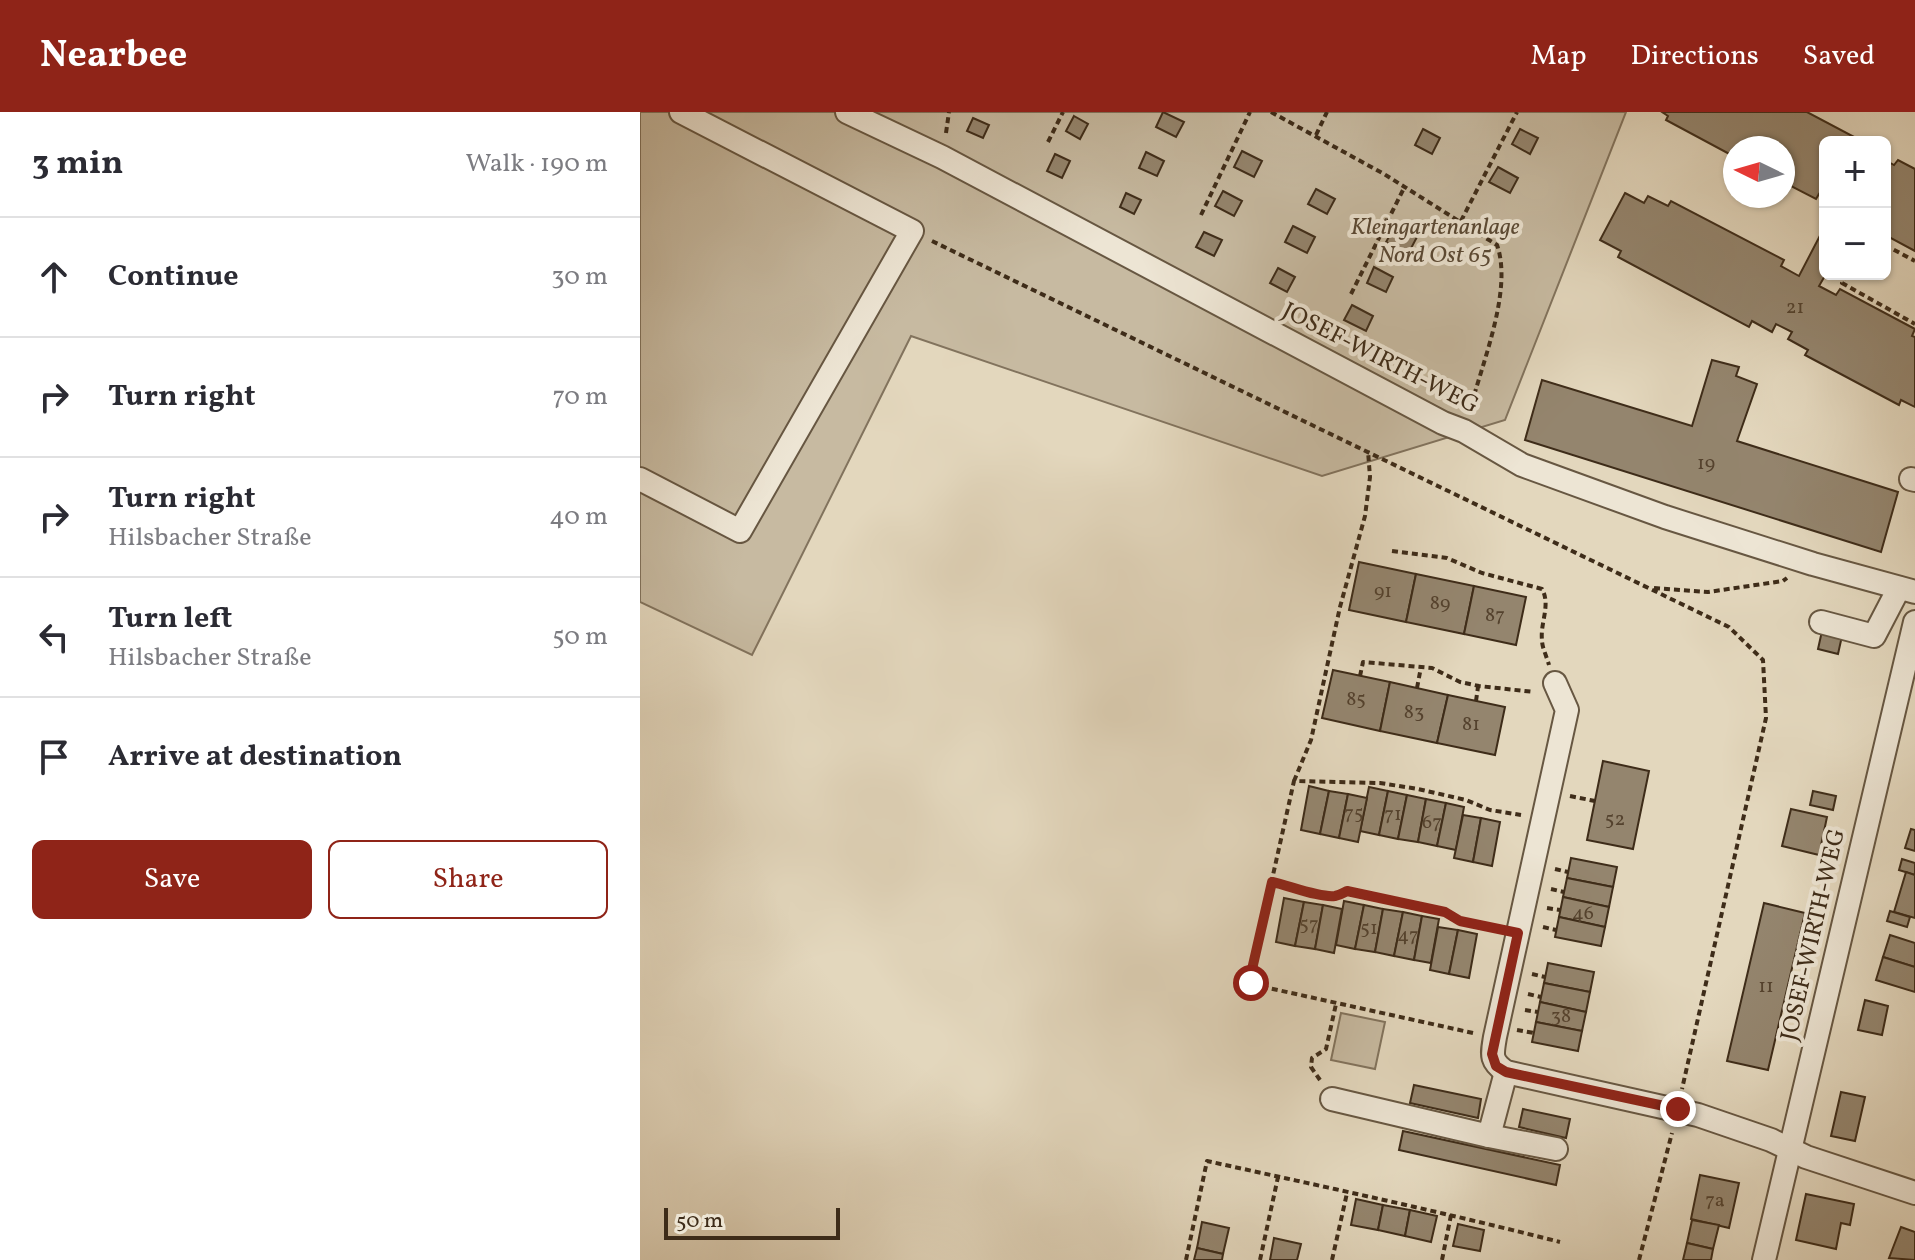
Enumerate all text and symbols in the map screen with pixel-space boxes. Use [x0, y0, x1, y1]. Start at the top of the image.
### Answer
text: Nearbee [40, 30, 187, 83]
text: Map [1531, 37, 1587, 76]
text: Directions [1631, 37, 1759, 76]
text: Saved [1803, 37, 1875, 76]
north arrow [1723, 136, 1795, 208]
map controls [1819, 136, 1891, 280]
button: + [1819, 136, 1891, 208]
text: 3 min [32, 141, 123, 188]
text: Walk · 190 m [465, 146, 608, 182]
button: − [1819, 208, 1891, 280]
park label: Kleingartenanlage Nord Ost 65 [1351, 211, 1520, 273]
icon: ahead [32, 255, 76, 299]
text: Continue [108, 256, 239, 298]
text: 30 m [551, 259, 608, 295]
house number: 21 [1786, 294, 1804, 322]
street label: JOSEF-WIRTH-WEG [1276, 295, 1484, 423]
icon: right [32, 375, 76, 419]
text: Turn right [108, 376, 256, 418]
text: 70 m [553, 379, 608, 415]
house number: 19 [1697, 450, 1715, 478]
text: Turn right [108, 478, 256, 520]
icon: right [32, 495, 76, 539]
text: 40 m [549, 499, 608, 535]
text: Hilsbacher Straße [108, 520, 312, 556]
house number: 91 [1374, 578, 1392, 606]
house number: 89 [1430, 590, 1450, 618]
text: Turn left [108, 598, 232, 640]
house number: 87 [1485, 602, 1505, 630]
icon: left [32, 615, 76, 659]
text: 50 m [552, 619, 608, 655]
text: Hilsbacher Straße [108, 640, 312, 676]
house number: 85 [1346, 686, 1366, 714]
house number: 83 [1404, 699, 1424, 727]
house number: 81 [1462, 711, 1480, 739]
icon: arrive [32, 735, 76, 779]
text: Arrive at destination [108, 736, 402, 778]
house number: 75 [1344, 800, 1364, 828]
house number: 71 [1384, 801, 1402, 829]
house number: 52 [1605, 806, 1625, 834]
house number: 67 [1422, 809, 1442, 837]
street label: JOSEF-WIRTH-WEG [1773, 826, 1855, 1044]
button: Save [32, 840, 312, 919]
button: Share [328, 840, 608, 919]
house number: 46 [1572, 900, 1594, 928]
house number: 57 [1299, 911, 1319, 939]
house number: 51 [1360, 915, 1378, 943]
house number: 47 [1397, 922, 1419, 950]
route start [1233, 965, 1269, 1001]
house number: 11 [1758, 973, 1774, 1001]
house number: 38 [1551, 1003, 1571, 1031]
route end [1660, 1091, 1696, 1127]
house number: 7a [1705, 1187, 1725, 1215]
scale bar [664, 1204, 840, 1240]
text: 50 m [676, 1206, 723, 1237]

